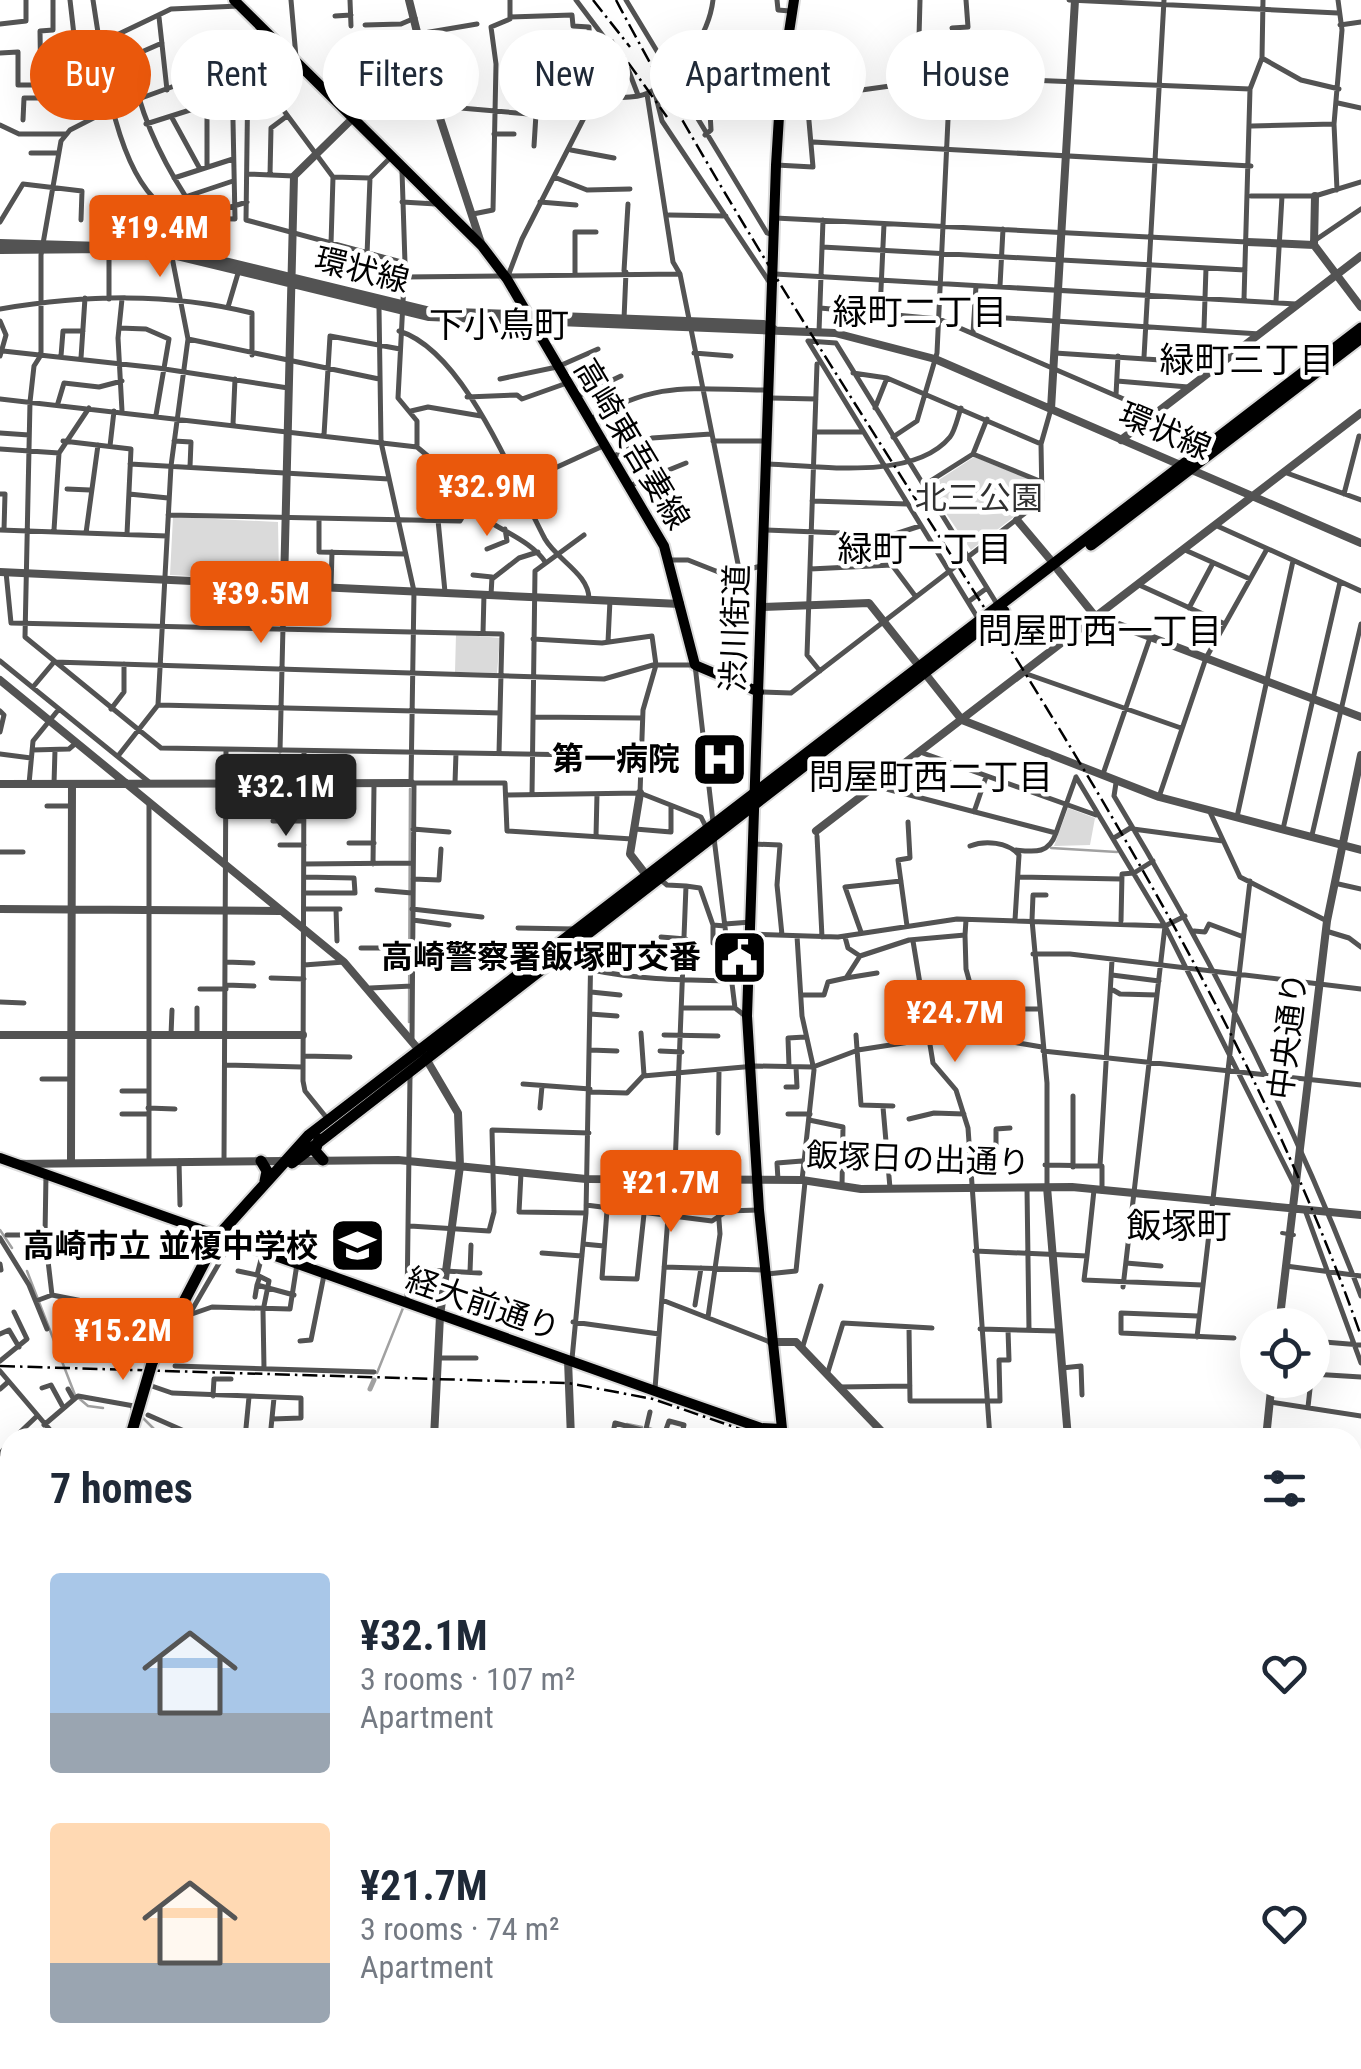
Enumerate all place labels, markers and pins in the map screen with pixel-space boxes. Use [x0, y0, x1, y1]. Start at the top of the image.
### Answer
pin: ¥19.4M [79, 195, 241, 280]
pin: ¥32.9M [406, 454, 568, 539]
pin: ¥39.5M [180, 561, 342, 646]
hospital icon: 第一病院 [689, 729, 749, 789]
place label: 第一病院 [552, 740, 680, 778]
pin: ¥32.1M [205, 754, 367, 839]
public building icon: 高崎警察署飯塚町交番 [710, 927, 770, 987]
place label: 高崎警察署飯塚町交番 [381, 938, 701, 976]
pin: ¥24.7M [874, 980, 1036, 1065]
pin: ¥21.7M [590, 1150, 752, 1235]
school or university icon: 高崎市立 並榎中学校 [327, 1216, 387, 1276]
place label: 高崎市立 並榎中学校 [23, 1227, 318, 1265]
pin: ¥15.2M [42, 1298, 204, 1383]

